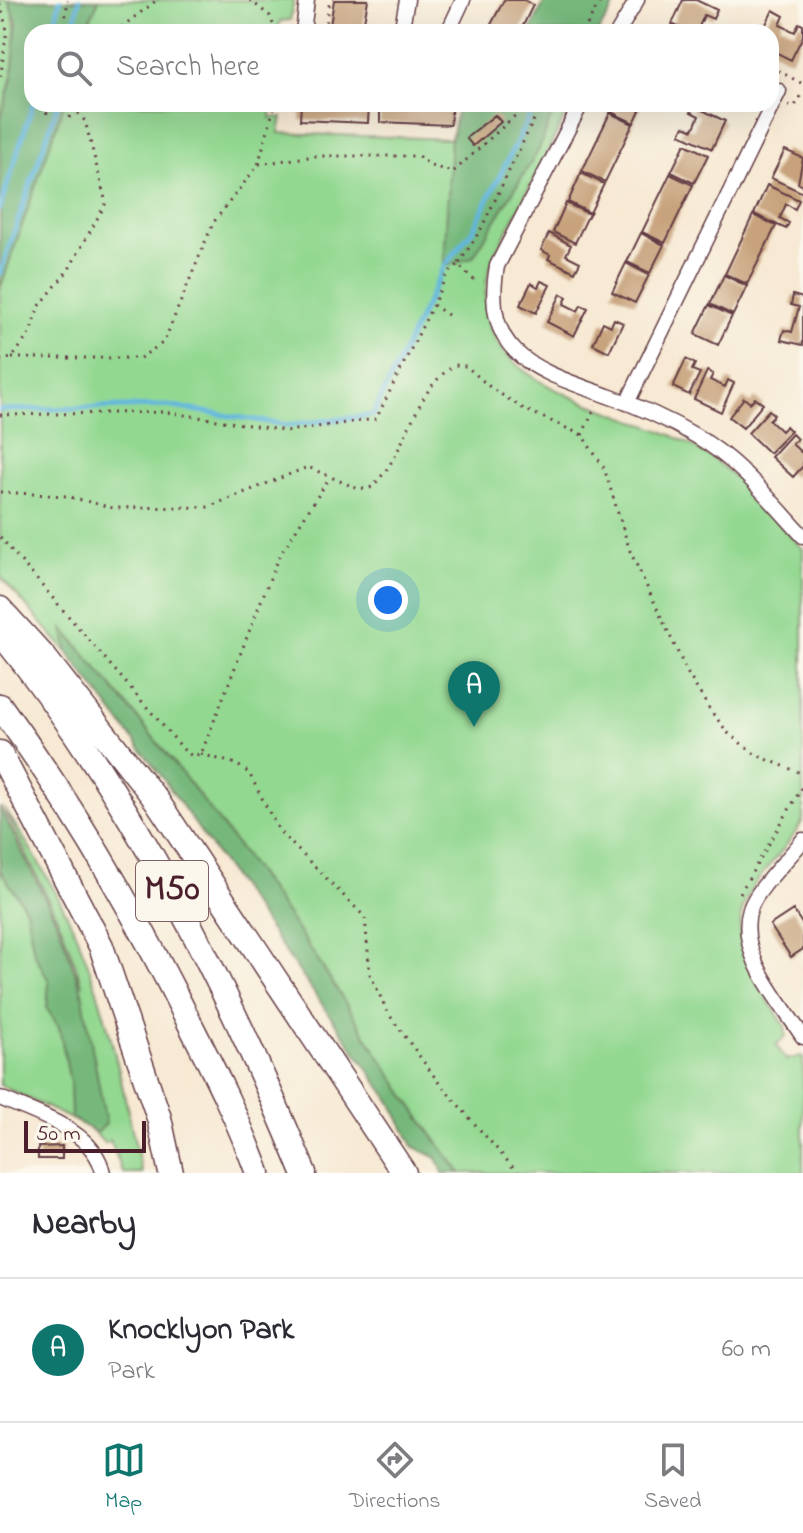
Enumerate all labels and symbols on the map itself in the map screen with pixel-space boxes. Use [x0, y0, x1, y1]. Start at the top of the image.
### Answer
your location [368, 580, 408, 620]
pin: A [448, 661, 500, 727]
road number: M50 [136, 861, 208, 921]
scale bar [24, 1117, 146, 1153]

